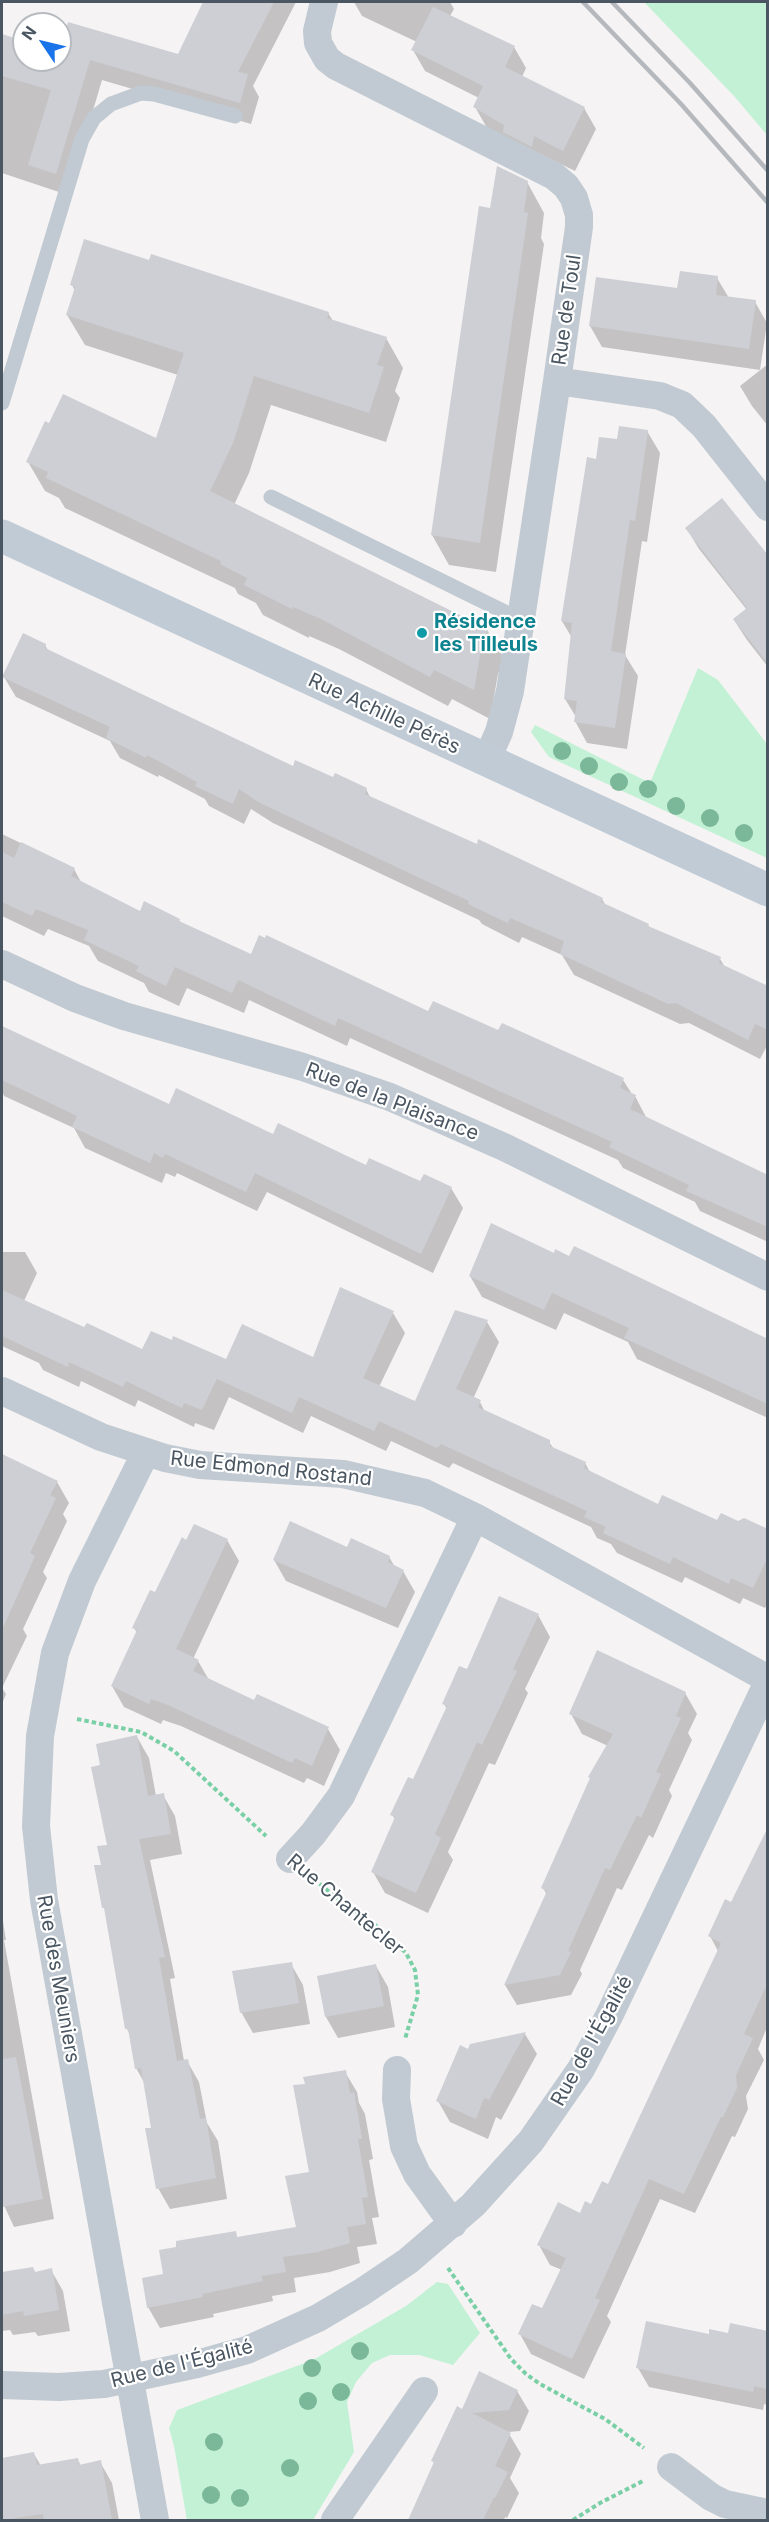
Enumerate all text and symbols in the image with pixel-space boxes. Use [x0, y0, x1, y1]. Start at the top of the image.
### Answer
north arrow [12, 12, 72, 72]
text: N [17, 22, 41, 44]
street label: Rue de Toul [547, 253, 587, 367]
place label: Résidence les Tilleuls [434, 610, 538, 657]
marker: Résidence les Tilleuls [415, 626, 429, 640]
street label: Rue Achille Pérès [304, 668, 464, 760]
street label: Rue de la Plaisance [302, 1058, 482, 1146]
street label: Rue Edmond Rostand [169, 1446, 373, 1492]
street label: Rue Chantecler [282, 1849, 408, 1961]
street label: Rue des Meuniers [31, 1893, 85, 2065]
street label: Rue de l'Égalité [546, 1972, 638, 2110]
street label: Rue de l'Égalité [108, 2335, 256, 2393]

